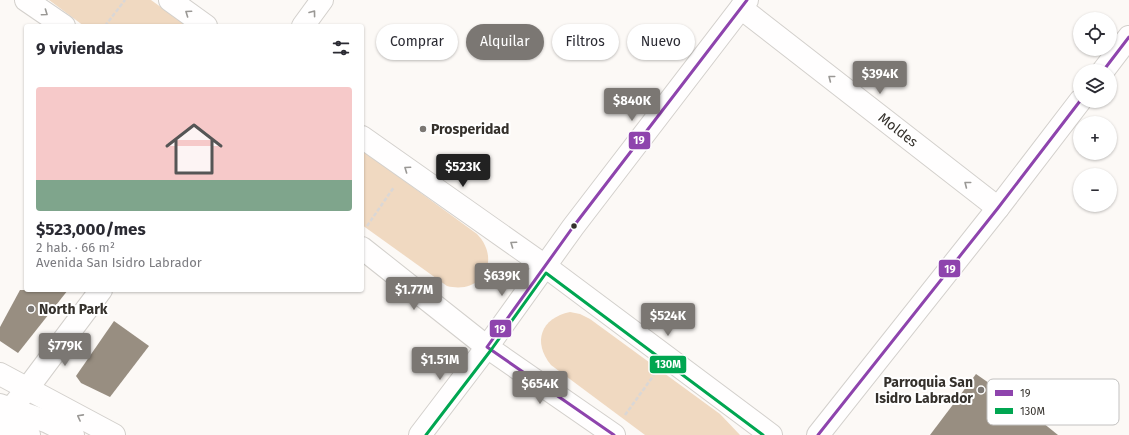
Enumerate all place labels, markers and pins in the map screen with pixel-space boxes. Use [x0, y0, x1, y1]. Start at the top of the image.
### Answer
pin: $394K [852, 61, 908, 95]
pin: $840K [604, 88, 660, 122]
place label: Prosperidad [431, 121, 509, 138]
marker: Prosperidad [418, 124, 428, 134]
pin: $523K [435, 154, 491, 188]
unlabelled marker [569, 221, 579, 231]
pin: $639K [474, 263, 530, 297]
pin: $1.77M [381, 277, 447, 311]
place label: North Park [39, 301, 108, 318]
pin: $524K [640, 303, 696, 337]
marker: North Park [26, 304, 36, 314]
pin: $779K [37, 333, 93, 367]
pin: $1.51M [407, 347, 473, 381]
pin: $654K [512, 371, 568, 405]
place label: Parroquia San Isidro Labrador [875, 374, 973, 407]
marker: Parroquia San Isidro Labrador [976, 385, 986, 395]

